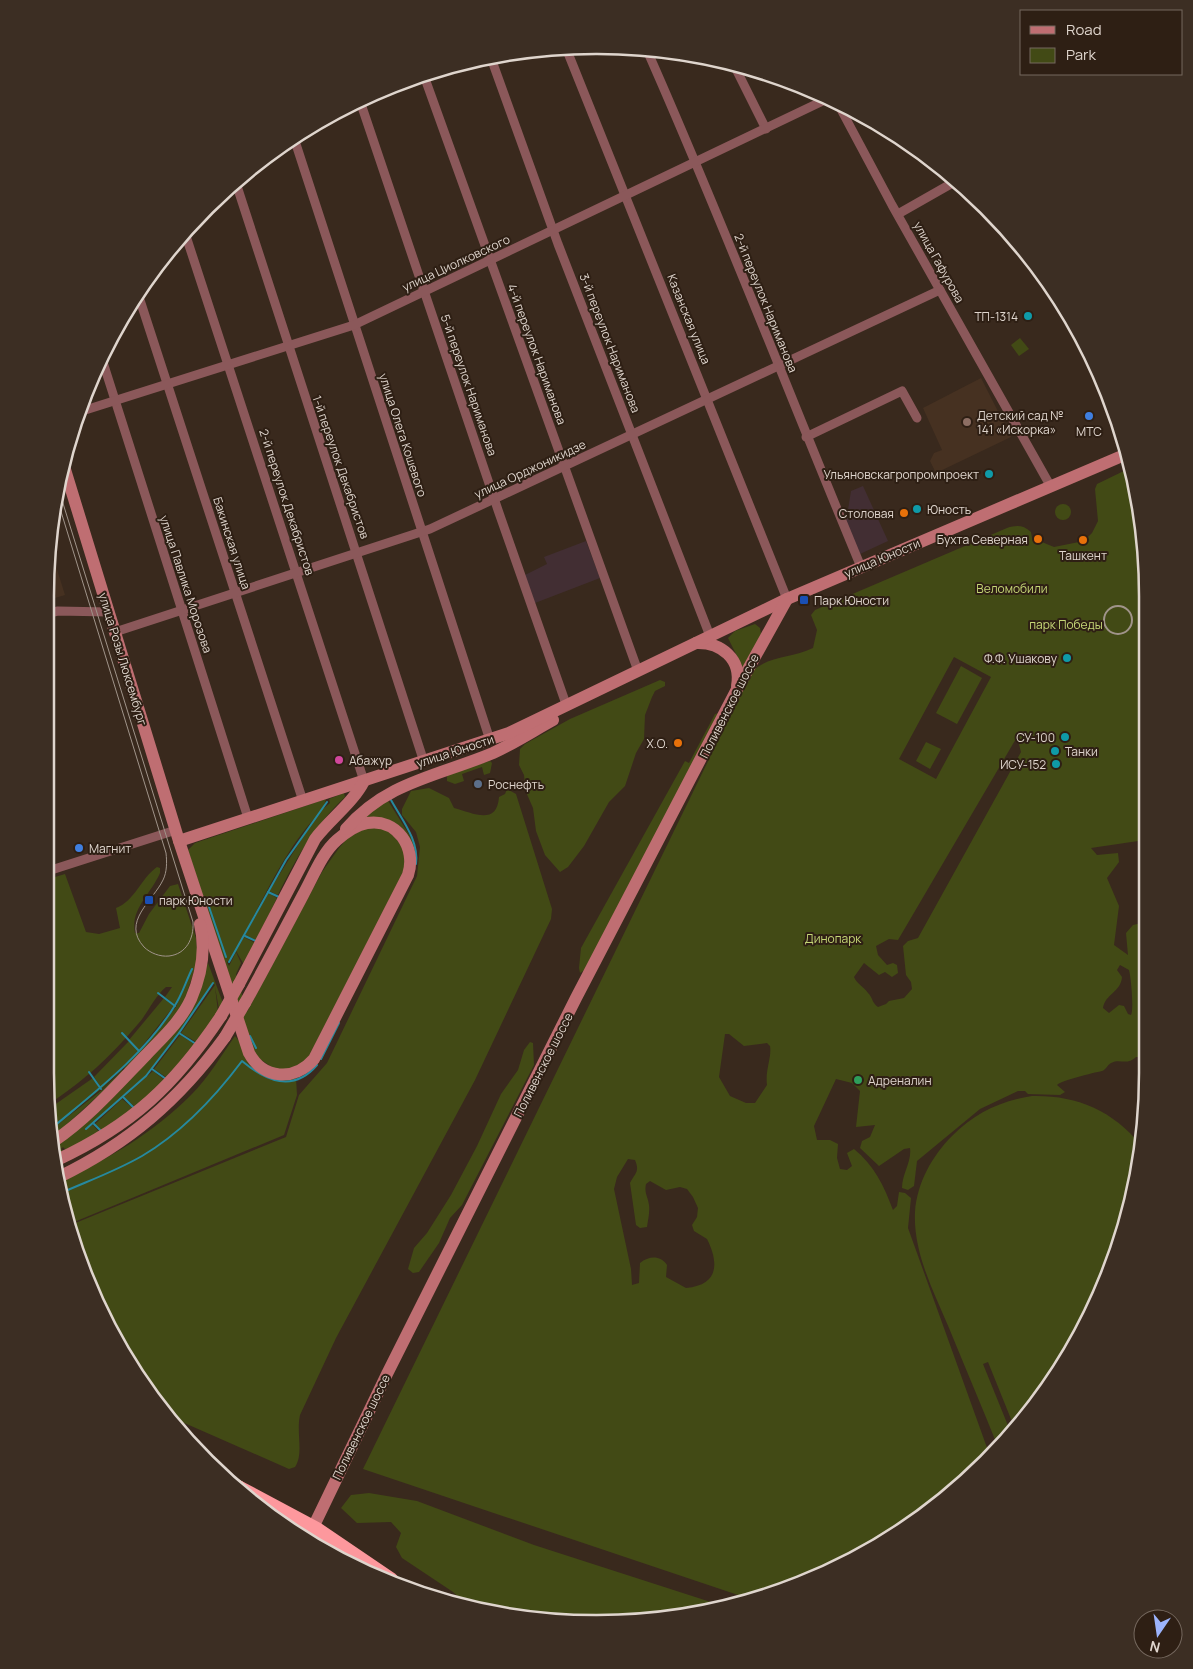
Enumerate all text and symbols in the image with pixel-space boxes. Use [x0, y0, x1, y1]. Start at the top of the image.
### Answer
legend [1020, 10, 1183, 75]
text: Road [1066, 19, 1102, 40]
text: Park [1066, 44, 1096, 65]
street label: улица Гафурова [910, 218, 968, 306]
street label: улица Циолковского [399, 231, 513, 295]
street label: 2-й переулок Нариманова [730, 231, 802, 375]
street label: 3-й переулок Нариманова [576, 271, 644, 415]
street label: Казанская улица [663, 271, 715, 367]
street label: 4-й переулок Нариманова [504, 281, 570, 427]
place label: ТП-1314 [974, 308, 1018, 325]
marker: ТП-1314 [1022, 310, 1034, 322]
street label: 5-й переулок Нариманова [437, 312, 501, 458]
street label: улица Олега Кошевого [375, 371, 431, 499]
street label: 1-й переулок Декабристов [308, 393, 374, 542]
place label: Детский сад № 141 «Искорка» [977, 407, 1064, 438]
marker: МТС [1083, 410, 1095, 422]
marker: Детский сад № 141 «Искорка» [961, 416, 973, 428]
place label: МТС [1076, 423, 1102, 440]
street label: 2-й переулок Декабристов [255, 427, 319, 578]
street label: улица Орджоникидзе [471, 436, 589, 502]
place label: Ульяновскагропромпроект [823, 466, 979, 483]
marker: Ульяновскагропромпроект [983, 468, 995, 480]
street label: Бакинская улица [209, 495, 255, 591]
place label: Юность [927, 501, 971, 518]
marker: Юность [911, 503, 923, 515]
place label: Столовая [839, 505, 894, 522]
marker: Столовая [898, 507, 910, 519]
street label: улица Павлика Морозова [156, 513, 216, 655]
place label: Бухта Северная [937, 531, 1028, 548]
marker: Бухта Северная [1032, 533, 1044, 545]
street label: улица Юности [841, 534, 923, 582]
marker: Ташкент [1077, 534, 1089, 546]
place label: Ташкент [1059, 547, 1107, 564]
park label: Веломобили [976, 580, 1048, 597]
street label: улица Розы Люксембург [95, 590, 151, 728]
place label: Парк Юности [814, 592, 889, 609]
marker: Парк Юности [798, 594, 810, 606]
park label: парк Победы [1029, 616, 1103, 633]
place label: Ф.Ф. Ушакову [984, 650, 1058, 667]
street label: Поливенское шоссе [695, 651, 763, 761]
marker: Ф.Ф. Ушакову [1061, 652, 1073, 664]
place label: СУ-100 [1016, 729, 1055, 746]
street label: улица Юности [414, 730, 496, 772]
marker: СУ-100 [1059, 731, 1071, 743]
place label: Х.О. [647, 735, 668, 752]
marker: Х.О. [672, 737, 684, 749]
place label: Танки [1065, 743, 1098, 760]
marker: Танки [1049, 745, 1061, 757]
place label: Абажур [349, 752, 392, 769]
marker: Абажур [333, 754, 345, 766]
place label: ИСУ-152 [1000, 756, 1046, 773]
marker: ИСУ-152 [1050, 758, 1062, 770]
place label: Роснефть [488, 776, 544, 793]
marker: Роснефть [472, 778, 484, 790]
place label: Магнит [89, 840, 131, 857]
marker: Магнит [73, 842, 85, 854]
place label: парк Юности [159, 892, 233, 909]
marker: парк Юности [143, 894, 155, 906]
park label: Динопарк [805, 930, 862, 947]
street label: Поливенское шоссе [509, 1010, 577, 1120]
place label: Адреналин [868, 1072, 932, 1089]
marker: Адреналин [852, 1074, 864, 1086]
street label: Поливенское шоссе [328, 1372, 394, 1482]
north arrow [1133, 1609, 1183, 1659]
text: N [1148, 1637, 1162, 1658]

